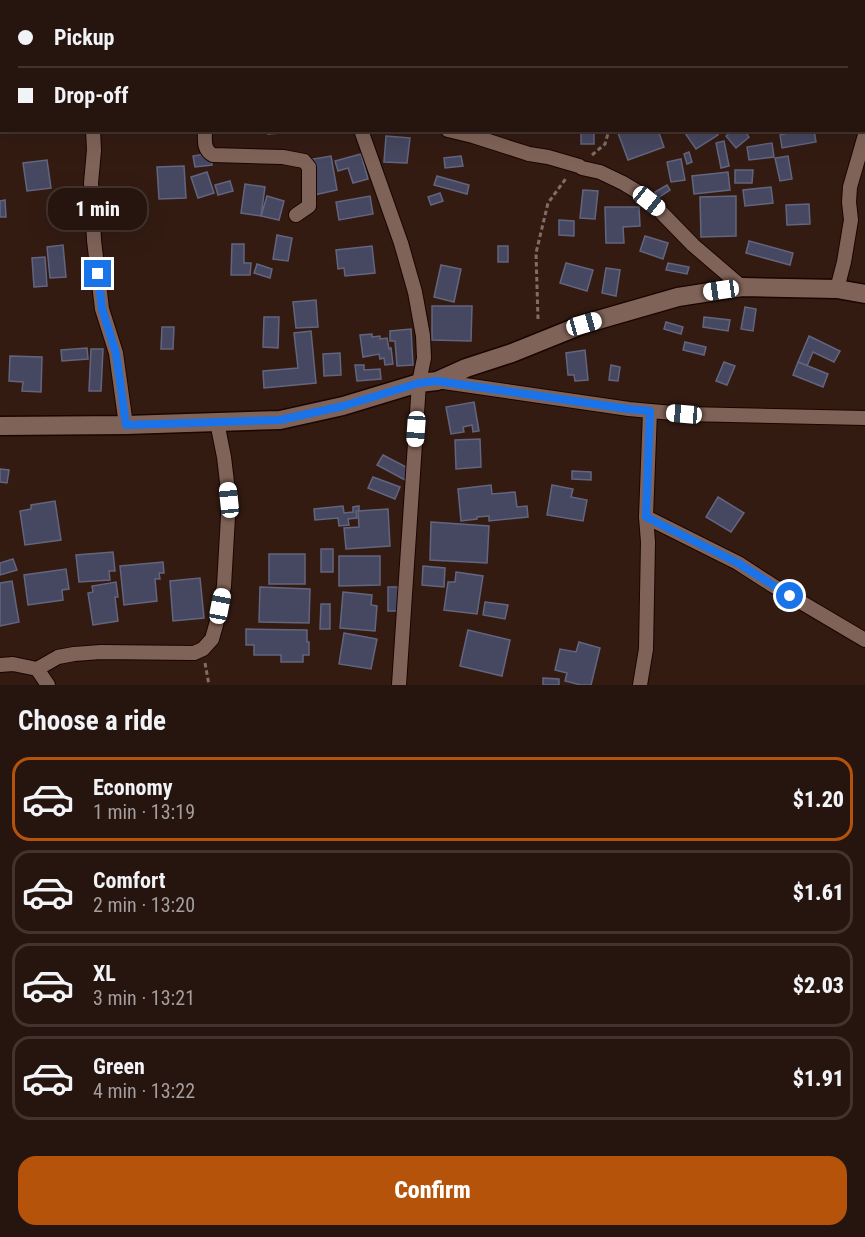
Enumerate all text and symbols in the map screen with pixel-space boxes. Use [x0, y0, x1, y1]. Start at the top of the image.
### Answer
text: Pickup [54, 25, 114, 50]
text: Drop-off [54, 83, 128, 108]
car [629, 183, 669, 219]
callout: 1 min [48, 187, 148, 229]
text: 1 min [75, 197, 120, 221]
route end [84, 260, 111, 287]
car [702, 279, 740, 301]
car [564, 310, 604, 338]
car [665, 403, 703, 425]
car [406, 410, 426, 448]
car [218, 481, 240, 519]
route start [776, 582, 803, 609]
car [208, 587, 232, 625]
text: Choose a ride [18, 705, 166, 737]
icon: car [21, 772, 75, 826]
text: Economy [93, 775, 173, 800]
text: $1.20 [793, 787, 844, 812]
text: 1 min · 13:19 [93, 800, 195, 824]
icon: car [21, 865, 75, 919]
text: Comfort [93, 868, 166, 893]
text: $1.61 [793, 880, 844, 905]
text: 2 min · 13:20 [93, 893, 195, 917]
icon: car [21, 958, 75, 1012]
text: XL [93, 961, 116, 986]
text: $2.03 [793, 973, 844, 998]
text: 3 min · 13:21 [93, 986, 195, 1010]
icon: car [21, 1051, 75, 1105]
text: Green [93, 1054, 145, 1079]
text: $1.91 [793, 1066, 844, 1091]
text: 4 min · 13:22 [93, 1079, 195, 1103]
button: Confirm [18, 1156, 847, 1225]

